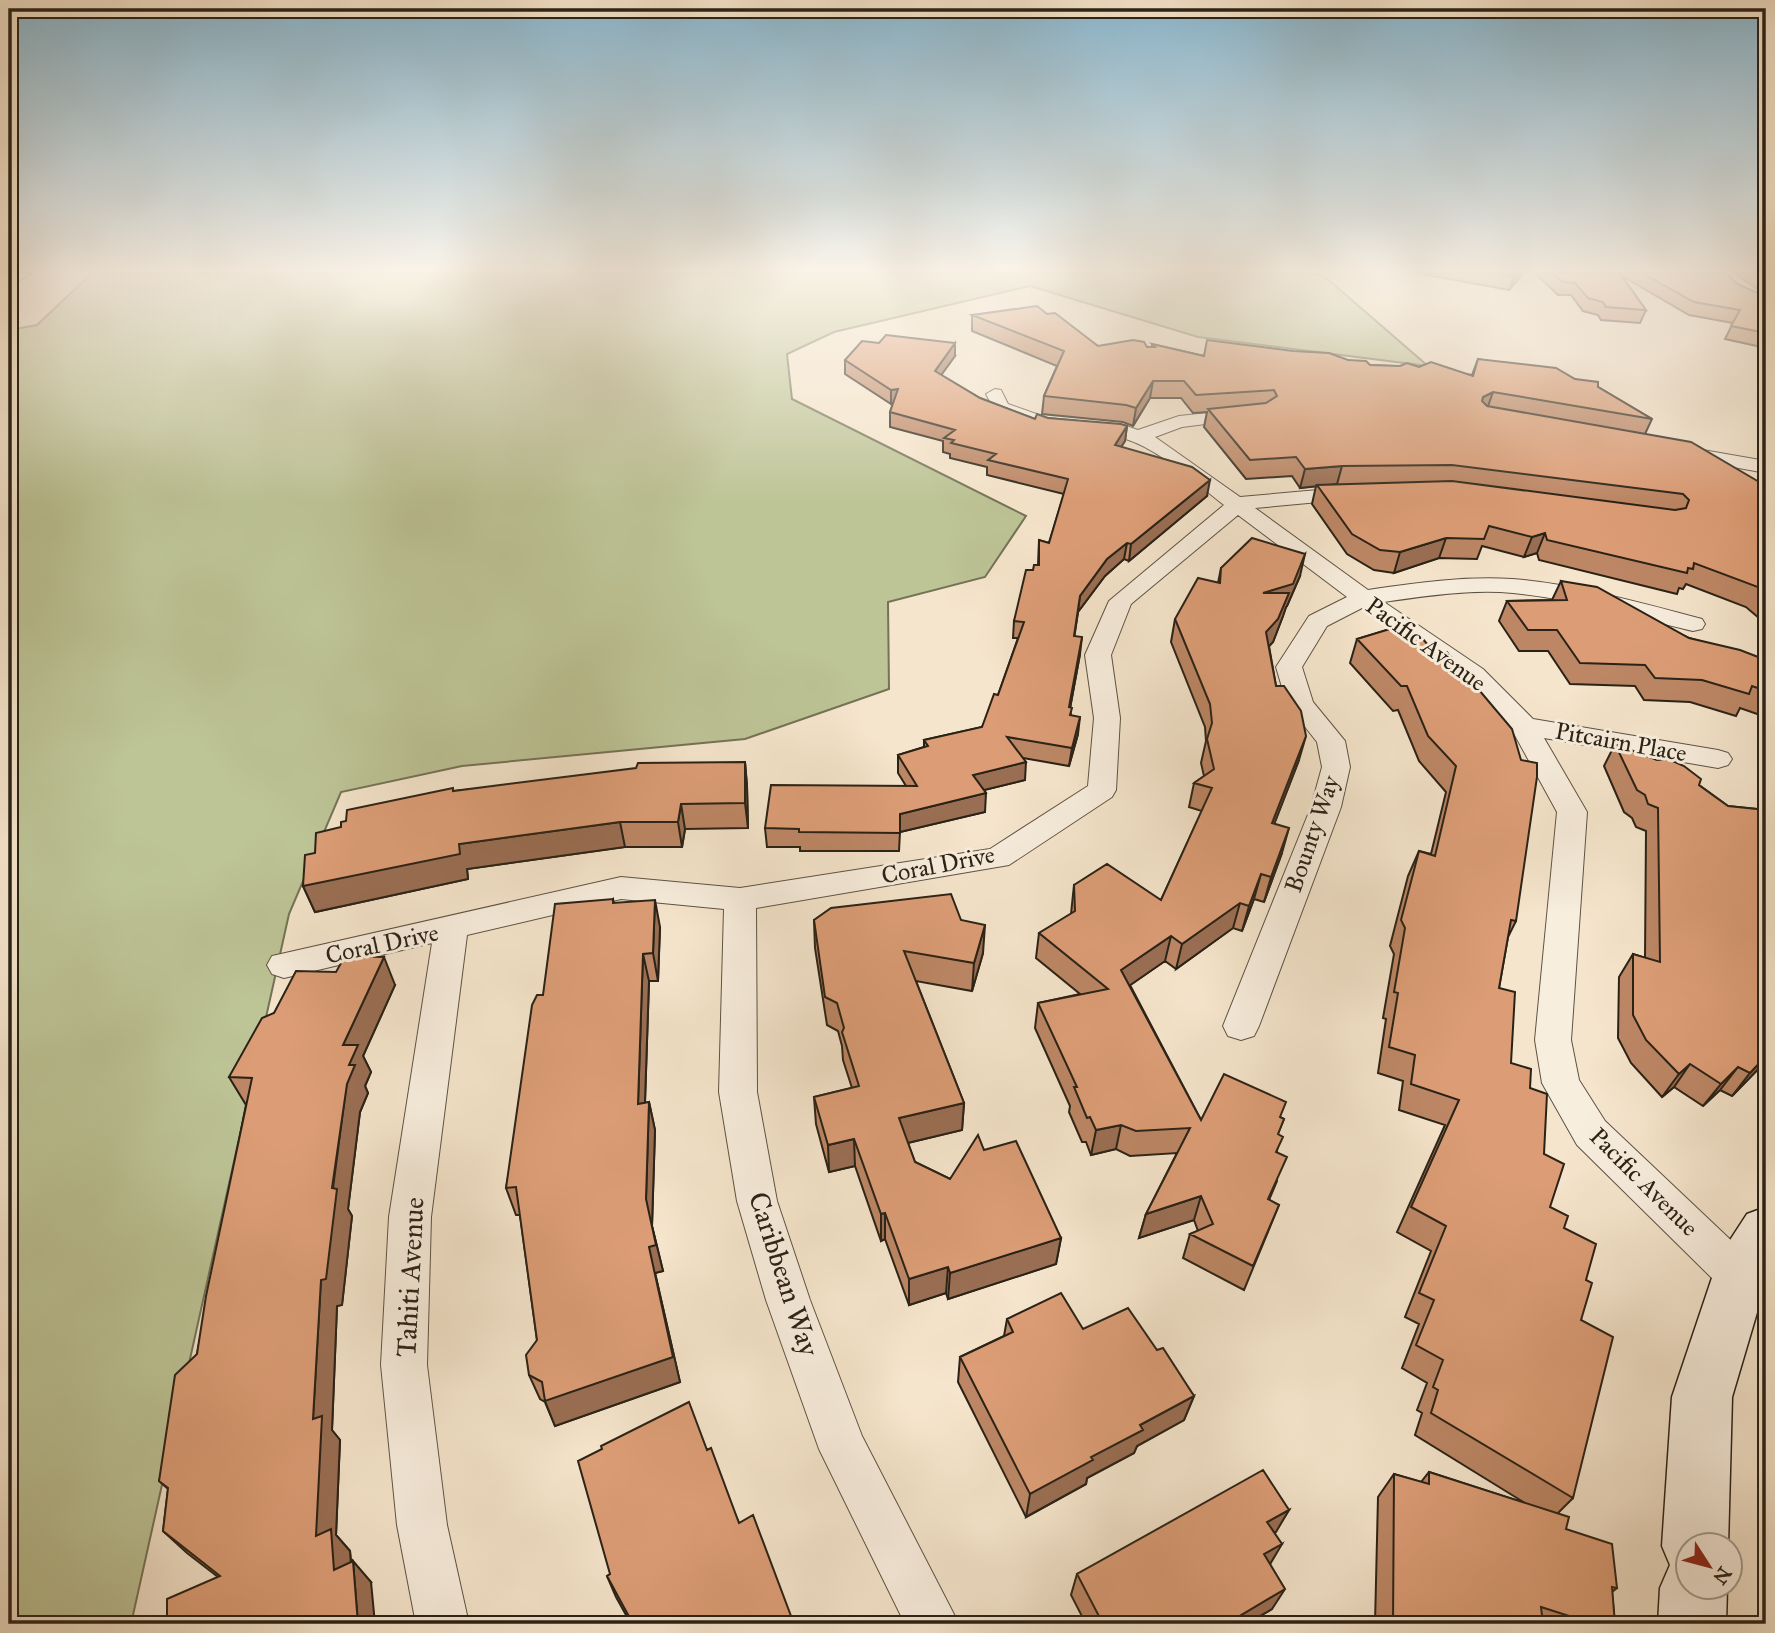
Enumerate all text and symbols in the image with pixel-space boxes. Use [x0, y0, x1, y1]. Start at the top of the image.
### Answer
street label: Pacific Avenue [1360, 590, 1492, 698]
street label: Pitcairn Place [1553, 716, 1689, 768]
street label: Bounty Way [1278, 771, 1346, 896]
street label: Coral Drive [879, 839, 997, 891]
street label: Coral Drive [323, 917, 441, 971]
street label: Pacific Avenue [1583, 1121, 1705, 1243]
street label: Caribbean Way [741, 1187, 827, 1361]
street label: Tahiti Avenue [388, 1196, 432, 1358]
north arrow [1674, 1532, 1744, 1602]
text: N [1708, 1562, 1736, 1589]

